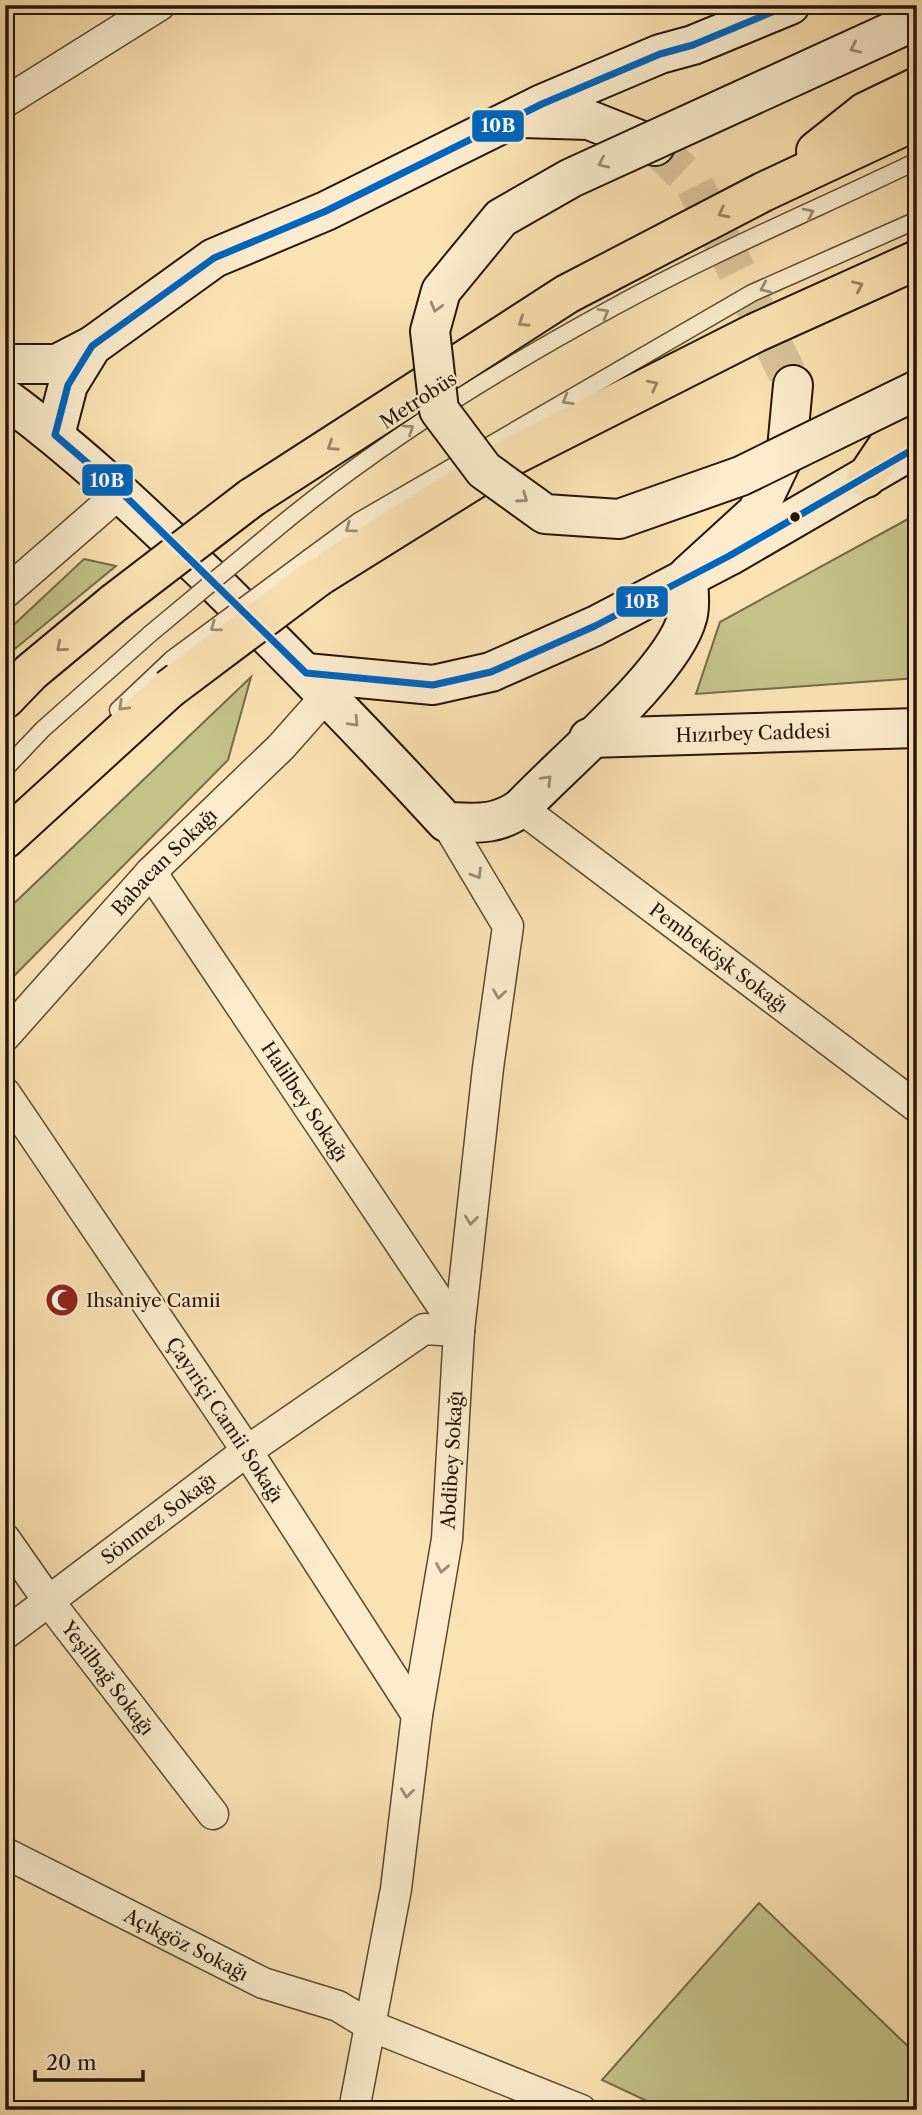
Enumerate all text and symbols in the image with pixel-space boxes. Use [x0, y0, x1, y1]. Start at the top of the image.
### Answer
one-way arrow [850, 40, 862, 54]
line badge: 10B [471, 109, 525, 143]
text: 10B [481, 114, 515, 137]
one-way arrow [598, 155, 610, 169]
one-way arrow [718, 205, 730, 219]
one-way arrow [802, 207, 814, 221]
one-way arrow [759, 280, 772, 294]
one-way arrow [851, 280, 863, 294]
one-way arrow [430, 301, 445, 313]
one-way arrow [597, 308, 610, 321]
one-way arrow [518, 314, 531, 327]
street label: Metrobüs [376, 367, 461, 434]
one-way arrow [646, 379, 658, 393]
one-way arrow [562, 392, 575, 405]
one-way arrow [401, 425, 414, 438]
one-way arrow [327, 438, 340, 450]
line badge: 10B [81, 463, 134, 497]
text: 10B [90, 469, 124, 492]
one-way arrow [515, 490, 528, 502]
unlabelled marker [788, 510, 802, 524]
one-way arrow [345, 520, 358, 532]
line badge: 10B [615, 585, 669, 618]
text: 10B [625, 590, 659, 613]
one-way arrow [211, 618, 223, 631]
one-way arrow [57, 639, 70, 651]
one-way arrow [118, 697, 131, 710]
one-way arrow [345, 714, 358, 727]
street label: Hızırbey Caddesi [675, 720, 831, 747]
one-way arrow [539, 776, 552, 789]
street label: Babacan Sokağı [107, 804, 222, 920]
one-way arrow [469, 867, 482, 880]
street label: Pembeköşk Sokağı [645, 898, 793, 1018]
one-way arrow [491, 988, 506, 1000]
street label: Halilbey Sokağı [256, 1037, 353, 1166]
one-way arrow [464, 1214, 479, 1226]
mosque icon: Ihsaniye Camii [43, 1281, 81, 1319]
place label: Ihsaniye Camii [86, 1289, 221, 1312]
street label: Çayıriçi Camii Sokağı [161, 1333, 288, 1507]
street label: Abdibey Sokağı [437, 1390, 468, 1531]
street label: Sönmez Sokağı [97, 1468, 220, 1569]
one-way arrow [435, 1562, 450, 1574]
street label: Yeşilbağ Sokağı [56, 1616, 159, 1740]
one-way arrow [400, 1787, 415, 1799]
street label: Açıkgöz Sokağı [119, 1903, 252, 1986]
scale bar [35, 2038, 144, 2082]
text: 20 m [46, 2050, 97, 2075]

